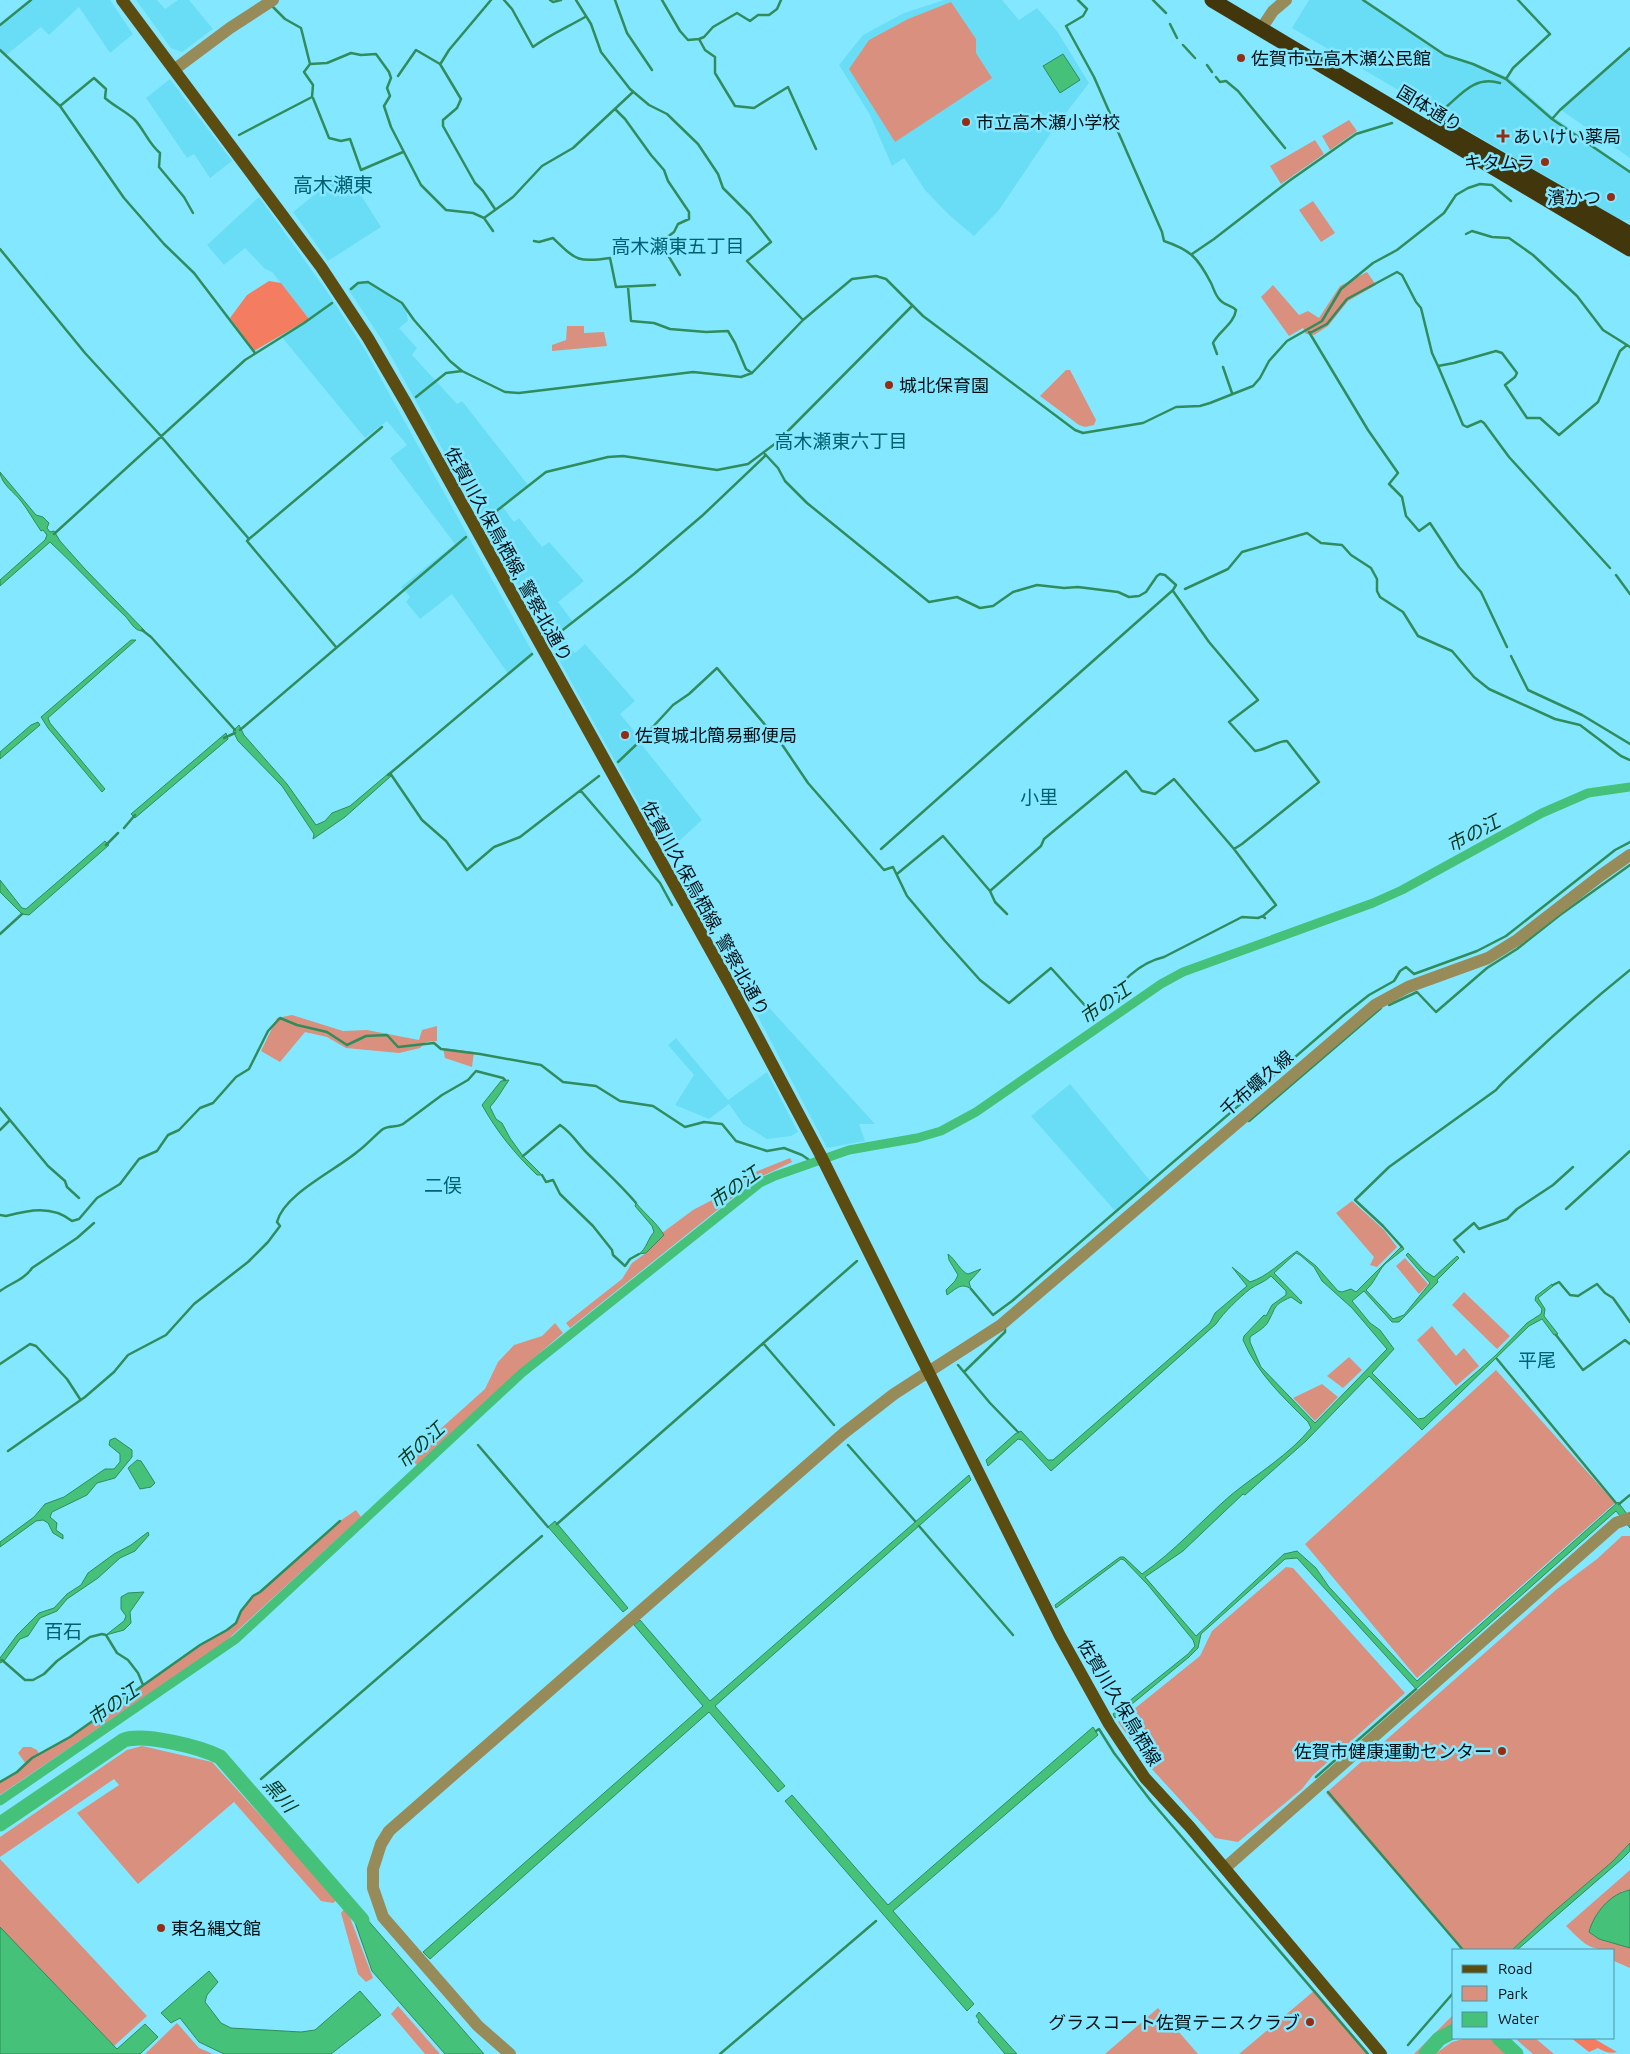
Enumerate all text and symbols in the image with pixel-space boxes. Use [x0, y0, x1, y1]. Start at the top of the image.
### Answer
place label: 佐賀市立高木瀬公民館 [1251, 48, 1431, 68]
marker: 佐賀市立高木瀬公民館 [1235, 52, 1247, 64]
street label: 国体通り [1394, 81, 1466, 135]
place label: 市立高木瀬小学校 [976, 112, 1120, 132]
marker: 市立高木瀬小学校 [960, 116, 972, 128]
place label: あいけい薬局 [1513, 126, 1621, 146]
marker: あいけい薬局 [1497, 130, 1509, 142]
place label: キタムラ [1464, 152, 1535, 172]
marker: キタムラ [1539, 156, 1551, 168]
district label: 高木瀬東 [293, 173, 373, 196]
place label: 濱かつ [1547, 187, 1601, 207]
marker: 濱かつ [1605, 191, 1617, 203]
district label: 高木瀬東五丁目 [611, 235, 745, 257]
place label: 城北保育園 [899, 375, 989, 395]
marker: 城北保育園 [883, 379, 895, 391]
district label: 高木瀬東六丁目 [774, 430, 908, 452]
street label: 佐賀川久保鳥栖線, 警察北通り [441, 443, 577, 665]
place label: 佐賀城北簡易郵便局 [635, 725, 797, 745]
marker: 佐賀城北簡易郵便局 [619, 729, 631, 741]
district label: 小里 [1020, 786, 1058, 808]
street label: 佐賀川久保鳥栖線, 警察北通り [638, 797, 774, 1019]
water label: 市の江 [1443, 809, 1505, 856]
water label: 市の江 [1075, 976, 1136, 1028]
street label: 千布蠣久線 [1215, 1046, 1297, 1120]
water label: 市の江 [704, 1160, 765, 1212]
district label: 二俣 [424, 1174, 462, 1196]
district label: 平尾 [1518, 1349, 1556, 1371]
water label: 市の江 [392, 1416, 450, 1472]
district label: 百石 [44, 1620, 82, 1642]
street label: 佐賀川久保鳥栖線 [1074, 1635, 1166, 1769]
water label: 市の江 [83, 1677, 144, 1729]
place label: 佐賀市健康運動センター [1294, 1741, 1492, 1761]
marker: 佐賀市健康運動センター [1496, 1745, 1508, 1757]
water label: 黒川 [259, 1773, 302, 1818]
place label: 東名縄文館 [171, 1918, 261, 1938]
marker: 東名縄文館 [155, 1922, 167, 1934]
legend [1452, 1949, 1615, 2039]
text: Road [1498, 1960, 1533, 1977]
text: Park [1498, 1985, 1528, 2002]
text: Water [1498, 2010, 1539, 2027]
place label: グラスコート佐賀テニスクラブ [1048, 2012, 1300, 2032]
marker: グラスコート佐賀テニスクラブ [1304, 2016, 1316, 2028]

